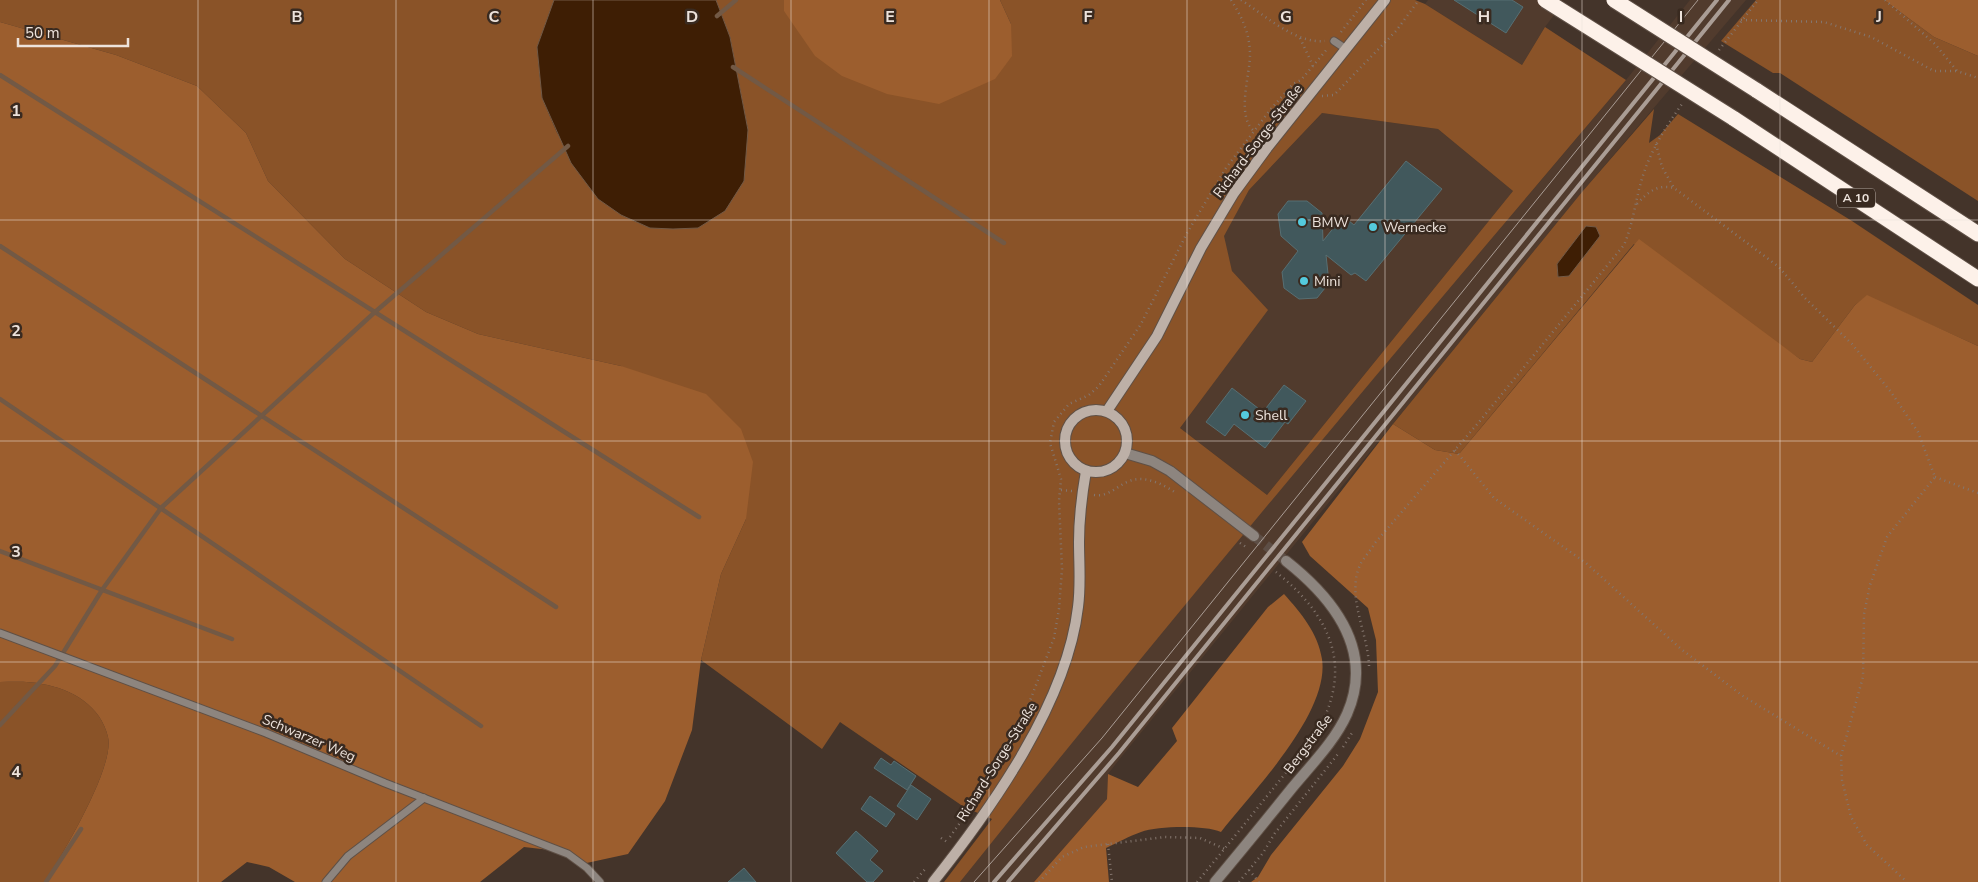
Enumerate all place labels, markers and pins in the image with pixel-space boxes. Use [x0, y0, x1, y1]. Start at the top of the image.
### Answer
place label: BMW [1312, 213, 1349, 232]
marker: BMW [1296, 216, 1308, 228]
place label: Wernecke [1383, 218, 1446, 237]
marker: Wernecke [1367, 221, 1379, 233]
place label: Mini [1314, 272, 1340, 291]
marker: Mini [1298, 275, 1310, 287]
place label: Shell [1255, 406, 1288, 425]
marker: Shell [1239, 409, 1251, 421]

